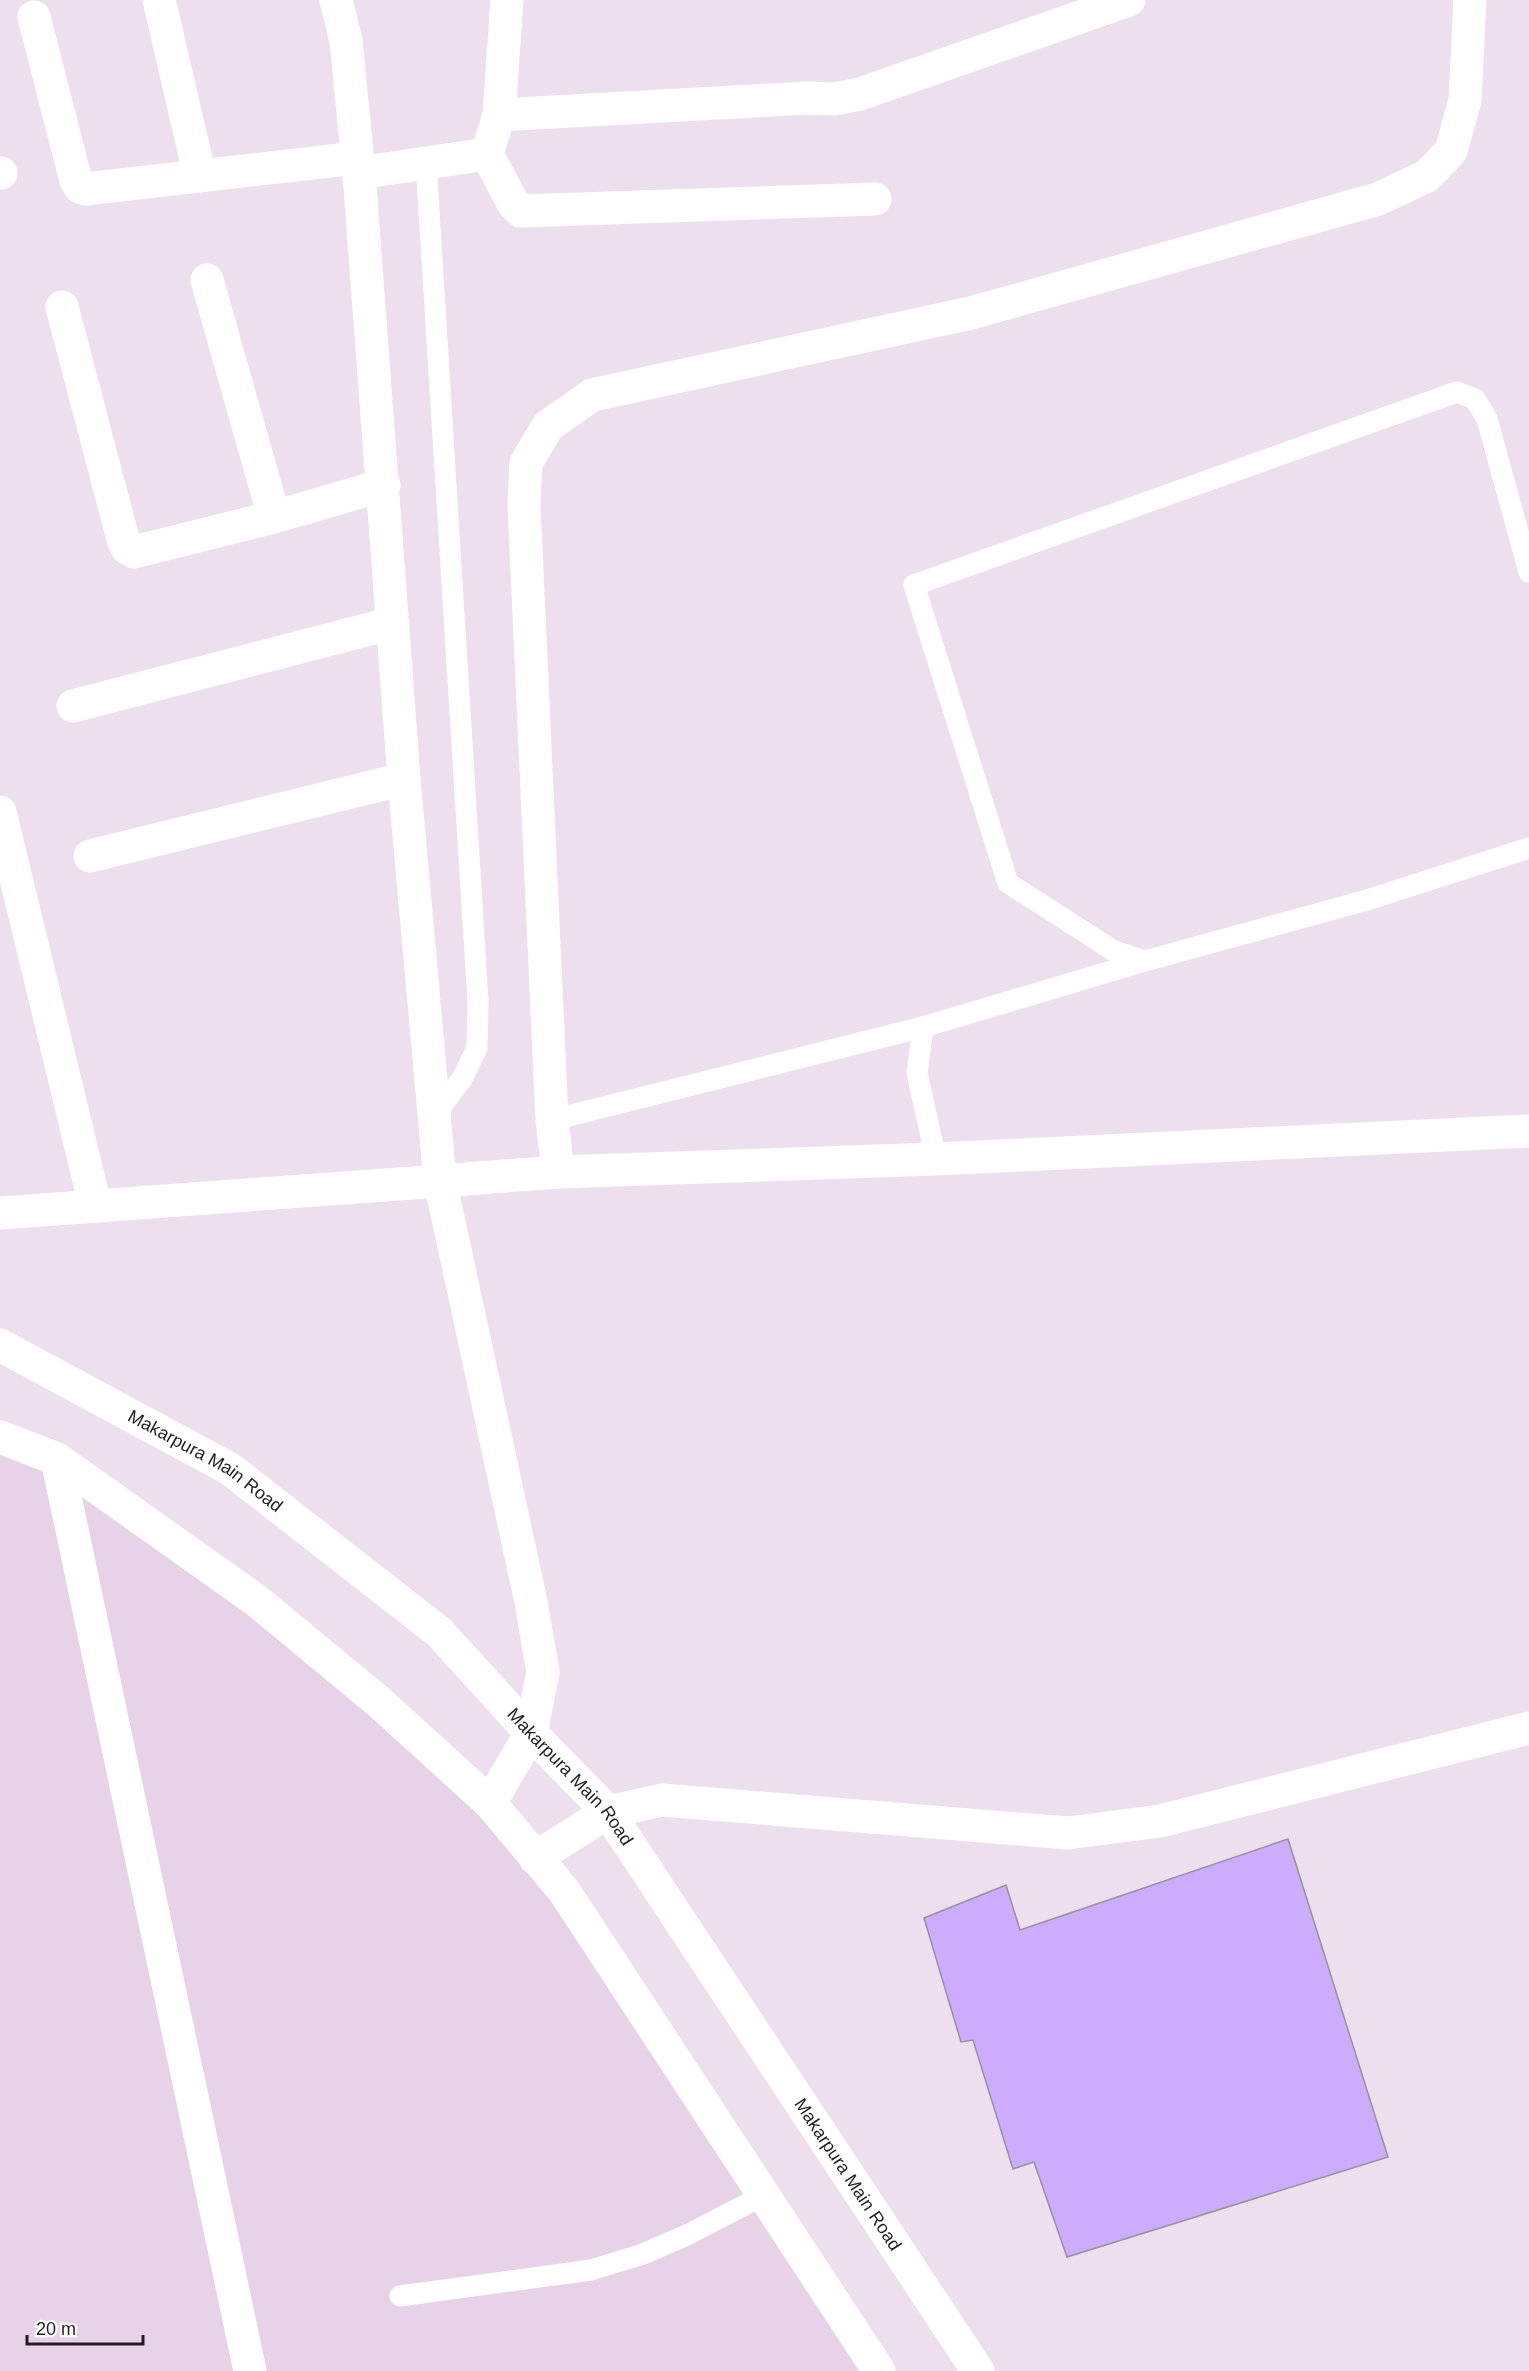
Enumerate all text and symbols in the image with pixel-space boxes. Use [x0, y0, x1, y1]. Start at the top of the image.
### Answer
street label: Makarpura Main Road [125, 1406, 286, 1516]
street label: Makarpura Main Road [503, 1704, 637, 1849]
street label: Makarpura Main Road [790, 2095, 905, 2254]
scale bar [27, 2308, 142, 2346]
text: 20 m [36, 2319, 76, 2339]

